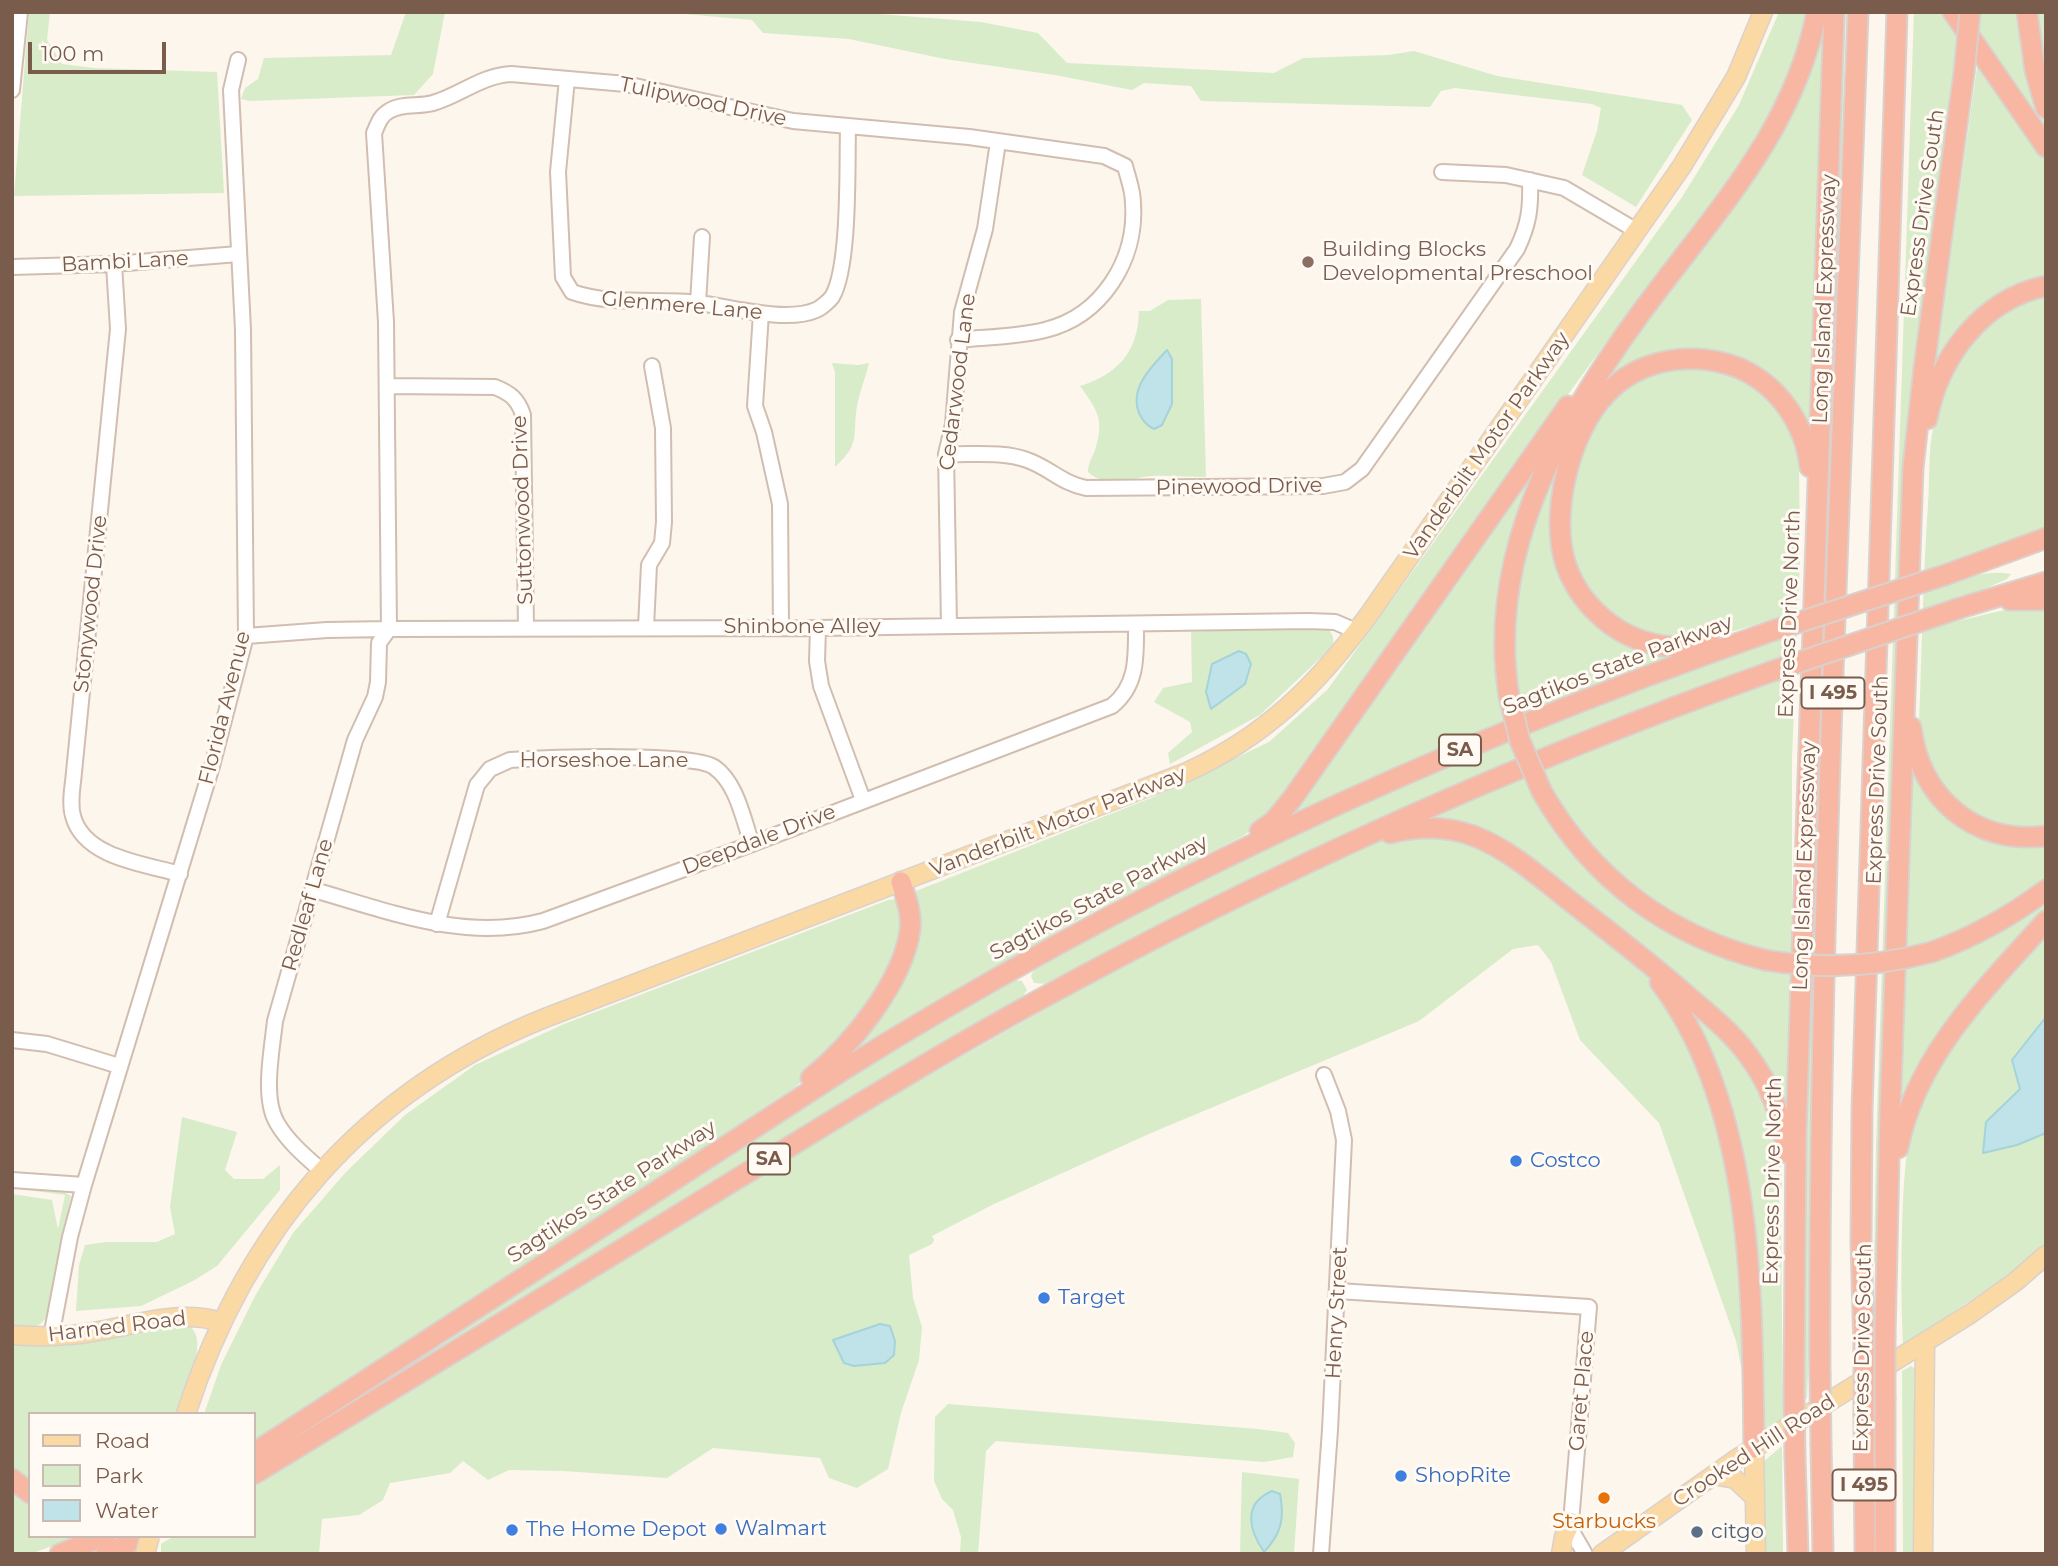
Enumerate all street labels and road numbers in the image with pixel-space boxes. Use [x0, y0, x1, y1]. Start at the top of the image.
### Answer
street label: Tulipwood Drive [617, 72, 789, 132]
street label: Express Drive South [1896, 108, 1950, 318]
street label: Long Island Expressway [1808, 174, 1842, 424]
street label: Bambi Lane [61, 246, 189, 278]
street label: Glenmere Lane [600, 286, 764, 326]
street label: Cedarwood Lane [935, 292, 981, 472]
street label: Vanderbilt Motor Parkway [1399, 327, 1575, 565]
street label: Suttonwood Drive [507, 415, 539, 605]
street label: Pinewood Drive [1155, 473, 1323, 501]
street label: Express Drive North [1774, 510, 1806, 718]
street label: Stonywood Drive [69, 514, 113, 694]
street label: Sagtikos State Parkway [1500, 610, 1736, 720]
street label: Shinbone Alley [723, 614, 881, 640]
street label: Florida Avenue [194, 629, 256, 787]
street label: Express Drive South [1862, 675, 1894, 885]
road number: I 495 [1801, 678, 1864, 708]
road number: SA [1439, 734, 1481, 765]
street label: Long Island Expressway [1788, 741, 1822, 991]
street label: Horseshoe Lane [520, 748, 688, 774]
street label: Vanderbilt Motor Parkway [927, 762, 1189, 882]
street label: Deepdale Drive [679, 799, 839, 881]
street label: Sagtikos State Parkway [986, 830, 1212, 966]
street label: Redleaf Lane [277, 836, 339, 974]
street label: Express Drive North [1759, 1077, 1787, 1285]
street label: Sagtikos State Parkway [503, 1115, 721, 1269]
road number: SA [748, 1144, 790, 1175]
street label: Express Drive South [1849, 1243, 1877, 1453]
street label: Henry Street [1321, 1246, 1353, 1380]
street label: Harned Road [46, 1306, 188, 1348]
street label: Garet Place [1564, 1330, 1600, 1452]
street label: Crooked Hill Road [1668, 1389, 1840, 1513]
road number: I 495 [1832, 1470, 1896, 1500]

